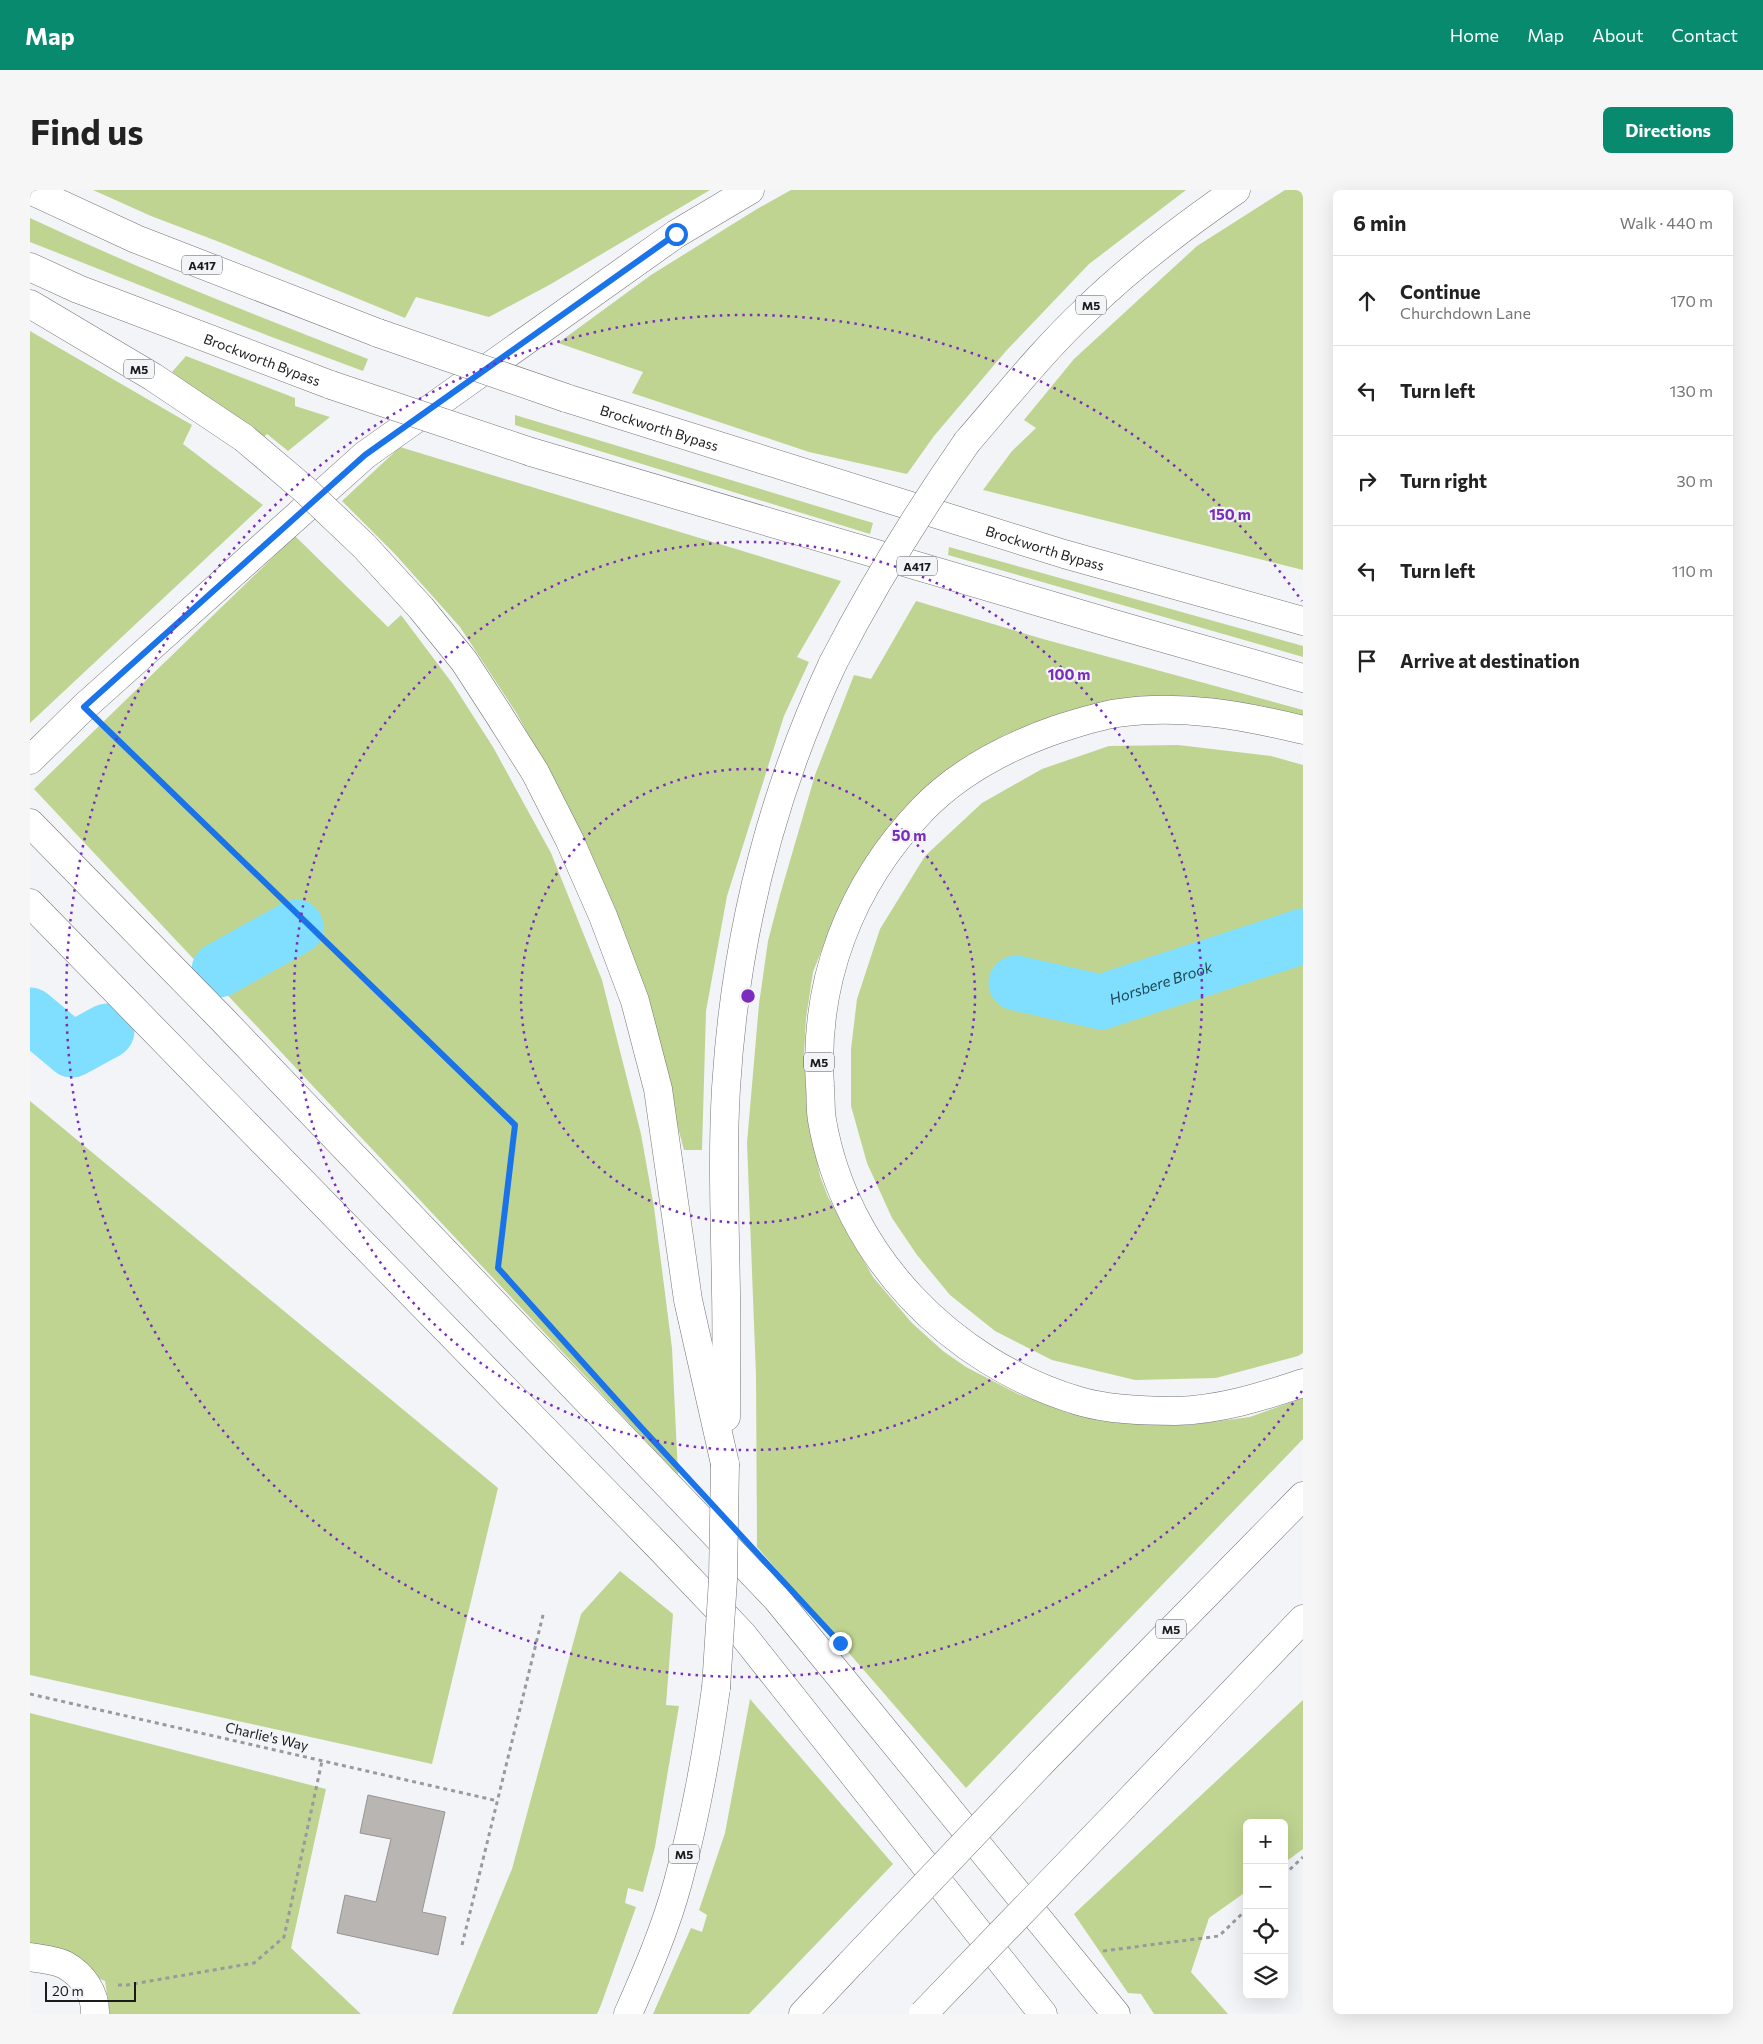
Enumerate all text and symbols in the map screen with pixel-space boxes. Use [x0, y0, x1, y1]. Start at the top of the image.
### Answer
text: Map [25, 21, 75, 50]
text: Home [1450, 24, 1499, 46]
text: Map [1527, 24, 1564, 46]
text: About [1592, 24, 1644, 46]
text: Contact [1672, 24, 1738, 46]
button: Directions [1603, 107, 1733, 153]
text: Find us [30, 109, 144, 152]
text: 6 min [1353, 210, 1406, 235]
text: Walk · 440 m [1620, 213, 1713, 232]
route start [665, 223, 688, 246]
road number: A417 [182, 256, 222, 274]
text: Continue [1400, 280, 1480, 303]
icon: ahead [1353, 287, 1381, 315]
text: 170 m [1670, 291, 1713, 310]
road number: M5 [1076, 296, 1106, 314]
text: Churchdown Lane [1400, 303, 1531, 322]
street label: Brockworth Bypass [202, 329, 323, 389]
road number: M5 [124, 360, 154, 378]
icon: left [1353, 377, 1381, 405]
text: Turn left [1400, 379, 1475, 402]
text: 130 m [1670, 381, 1713, 400]
street label: Brockworth Bypass [598, 401, 721, 454]
icon: right [1353, 467, 1381, 495]
text: Turn right [1400, 469, 1487, 492]
text: 30 m [1676, 471, 1713, 490]
text: 150 m [1209, 505, 1251, 523]
street label: Brockworth Bypass [984, 522, 1107, 573]
road number: A417 [897, 556, 937, 576]
icon: left [1353, 557, 1381, 585]
text: Turn left [1400, 559, 1475, 582]
text: 110 m [1672, 561, 1713, 580]
icon: arrive [1353, 647, 1381, 675]
text: Arrive at destination [1400, 649, 1580, 672]
text: 100 m [1048, 665, 1090, 683]
text: 50 m [892, 826, 926, 844]
water label: Horsbere Brook [1107, 957, 1216, 1008]
centre of rings [739, 987, 757, 1005]
road number: M5 [804, 1052, 834, 1072]
road number: M5 [1156, 1620, 1186, 1638]
route end [829, 1632, 852, 1655]
street label: Charlie's Way [224, 1718, 310, 1754]
map controls [1243, 1819, 1288, 1999]
button: + [1243, 1819, 1288, 1864]
road number: M5 [669, 1845, 699, 1864]
button: − [1243, 1864, 1288, 1909]
button: locate [1243, 1909, 1288, 1954]
button: layers [1243, 1954, 1288, 1999]
scale bar [45, 1979, 136, 2002]
text: 20 m [52, 1982, 84, 1999]

